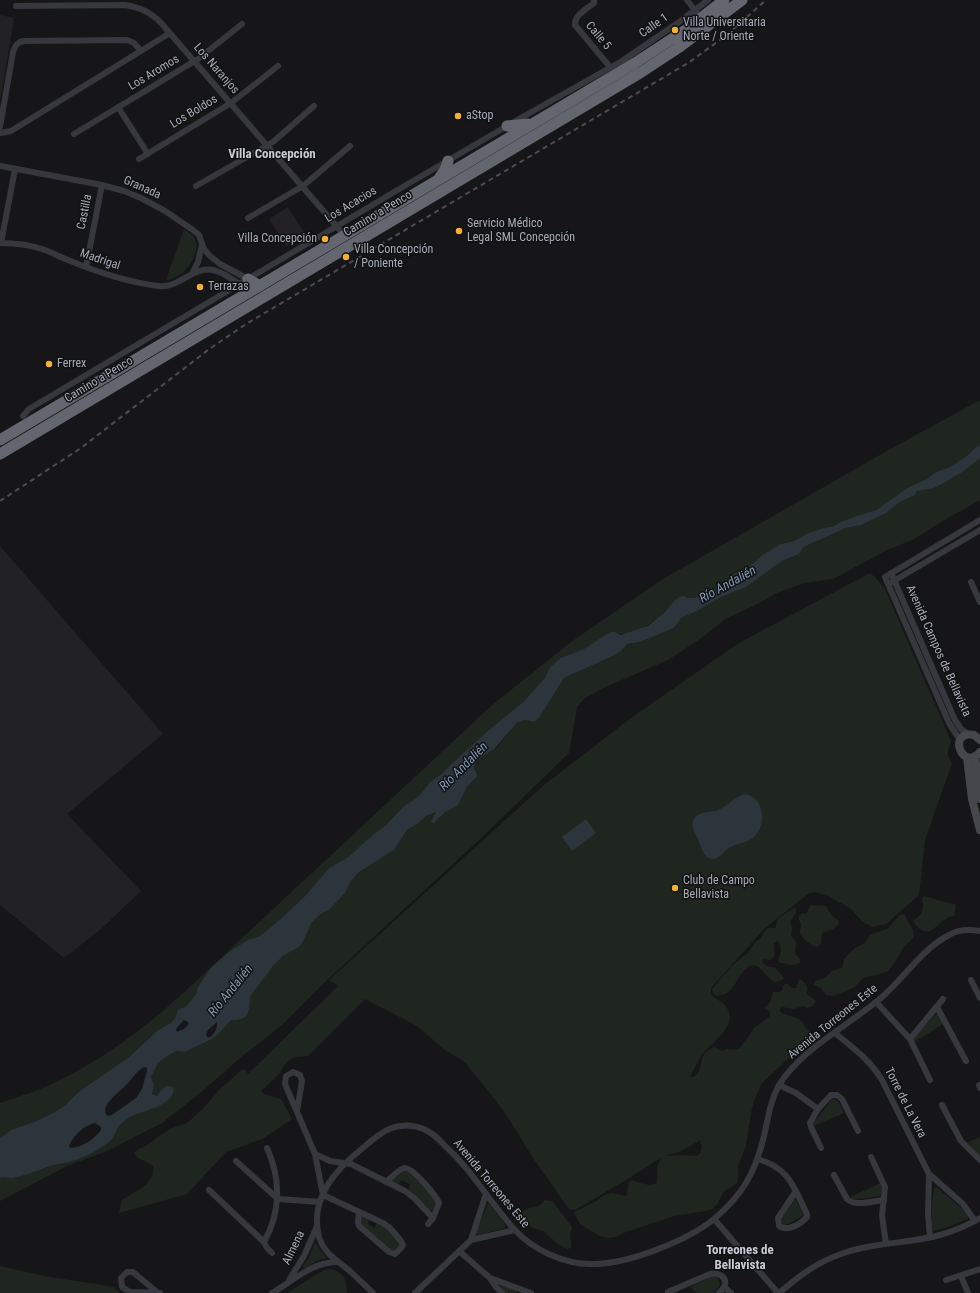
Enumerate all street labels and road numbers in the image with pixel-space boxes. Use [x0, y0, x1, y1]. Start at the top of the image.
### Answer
street label: Calle 1 [637, 11, 671, 41]
street label: Calle 5 [582, 19, 614, 53]
street label: Los Naranjos [190, 41, 242, 97]
street label: Los Aromos [126, 52, 182, 94]
street label: Los Boldos [168, 92, 220, 132]
street label: Granada [121, 173, 163, 203]
street label: Los Acacios [322, 184, 380, 226]
street label: Camino a Penco [341, 188, 415, 240]
street label: Castilla [75, 193, 95, 231]
street label: Madrigal [78, 246, 122, 274]
street label: Camino a Penco [62, 354, 136, 406]
street label: Avenida Campos de Bellavista [902, 583, 974, 719]
street label: Avenida Torreones Este [785, 981, 881, 1063]
street label: Torre de La Vera [881, 1065, 929, 1141]
street label: Avenida Torreones Este [450, 1137, 532, 1231]
street label: Almena [280, 1229, 308, 1267]

